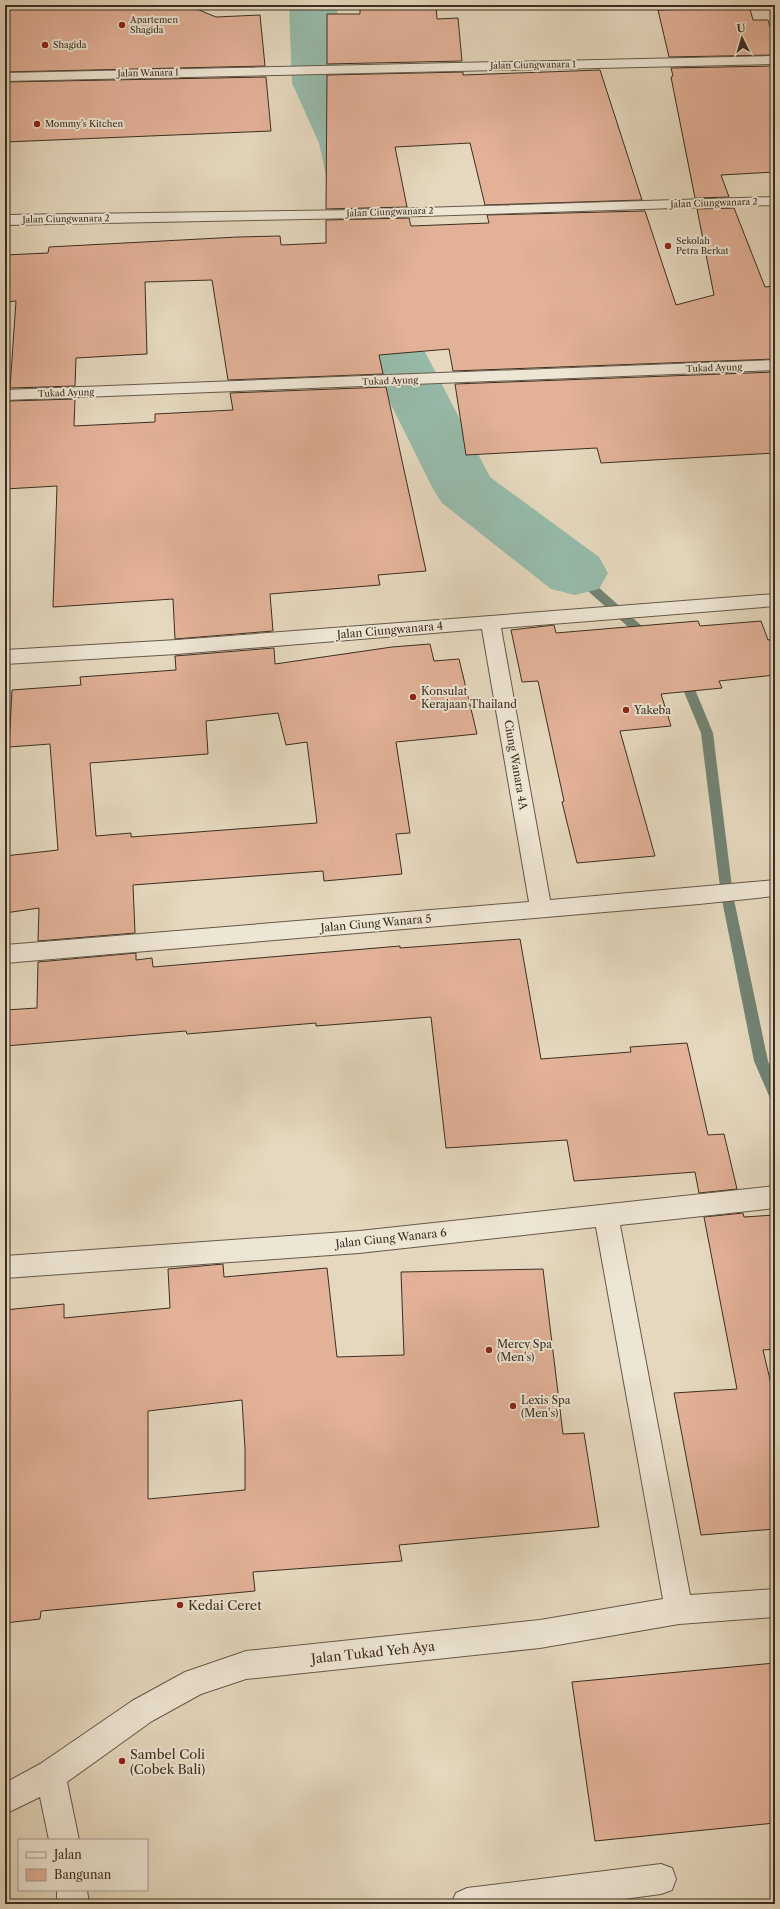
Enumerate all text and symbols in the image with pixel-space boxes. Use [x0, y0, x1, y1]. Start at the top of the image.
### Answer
place label: Apartemen Shagida [129, 14, 178, 35]
north arrow [722, 18, 762, 58]
marker: Apartemen Shagida [117, 20, 127, 30]
text: U [736, 21, 746, 35]
place label: Shagida [53, 39, 87, 50]
marker: Shagida [40, 40, 50, 50]
street label: Jalan Ciungwanara 1 [488, 58, 576, 71]
street label: Jalan Wanara I [115, 66, 179, 79]
place label: Mommy's Kitchen [45, 118, 123, 129]
marker: Mommy's Kitchen [32, 119, 42, 129]
street label: Jalan Ciungwanara 2 [668, 195, 758, 210]
street label: Jalan Ciungwanara 2 [344, 204, 434, 219]
street label: Jalan Ciungwanara 2 [20, 212, 110, 225]
place label: Sekolah Petra Berkat [676, 235, 730, 256]
marker: Sekolah Petra Berkat [663, 241, 673, 251]
street label: Tukad Ayung [686, 361, 743, 374]
street label: Tukad Ayung [362, 374, 419, 387]
street label: Tukad Ayung [38, 386, 95, 399]
street label: Jalan Ciungwanara 4 [334, 618, 444, 642]
place label: Konsulat Kerajaan Thailand [421, 684, 517, 711]
marker: Konsulat Kerajaan Thailand [408, 692, 418, 702]
place label: Yakeba [633, 703, 671, 717]
marker: Yakeba [621, 705, 631, 715]
street label: Ciung Wanara 4A [501, 719, 531, 812]
street label: Jalan Ciung Wanara 5 [318, 911, 432, 935]
street label: Jalan Ciung Wanara 6 [333, 1225, 448, 1251]
place label: Mercy Spa (Men's) [497, 1337, 552, 1364]
marker: Mercy Spa (Men's) [484, 1345, 494, 1355]
place label: Lexis Spa (Men's) [521, 1393, 571, 1420]
marker: Lexis Spa (Men's) [508, 1401, 518, 1411]
place label: Kedai Ceret [188, 1597, 262, 1613]
marker: Kedai Ceret [175, 1600, 185, 1610]
street label: Jalan Tukad Yeh Aya [308, 1638, 436, 1667]
place label: Sambel Coli (Cobek Bali) [130, 1746, 205, 1777]
marker: Sambel Coli (Cobek Bali) [117, 1756, 127, 1766]
legend [18, 1839, 148, 1891]
text: Jalan [52, 1847, 82, 1862]
text: Bangunan [54, 1867, 112, 1882]

